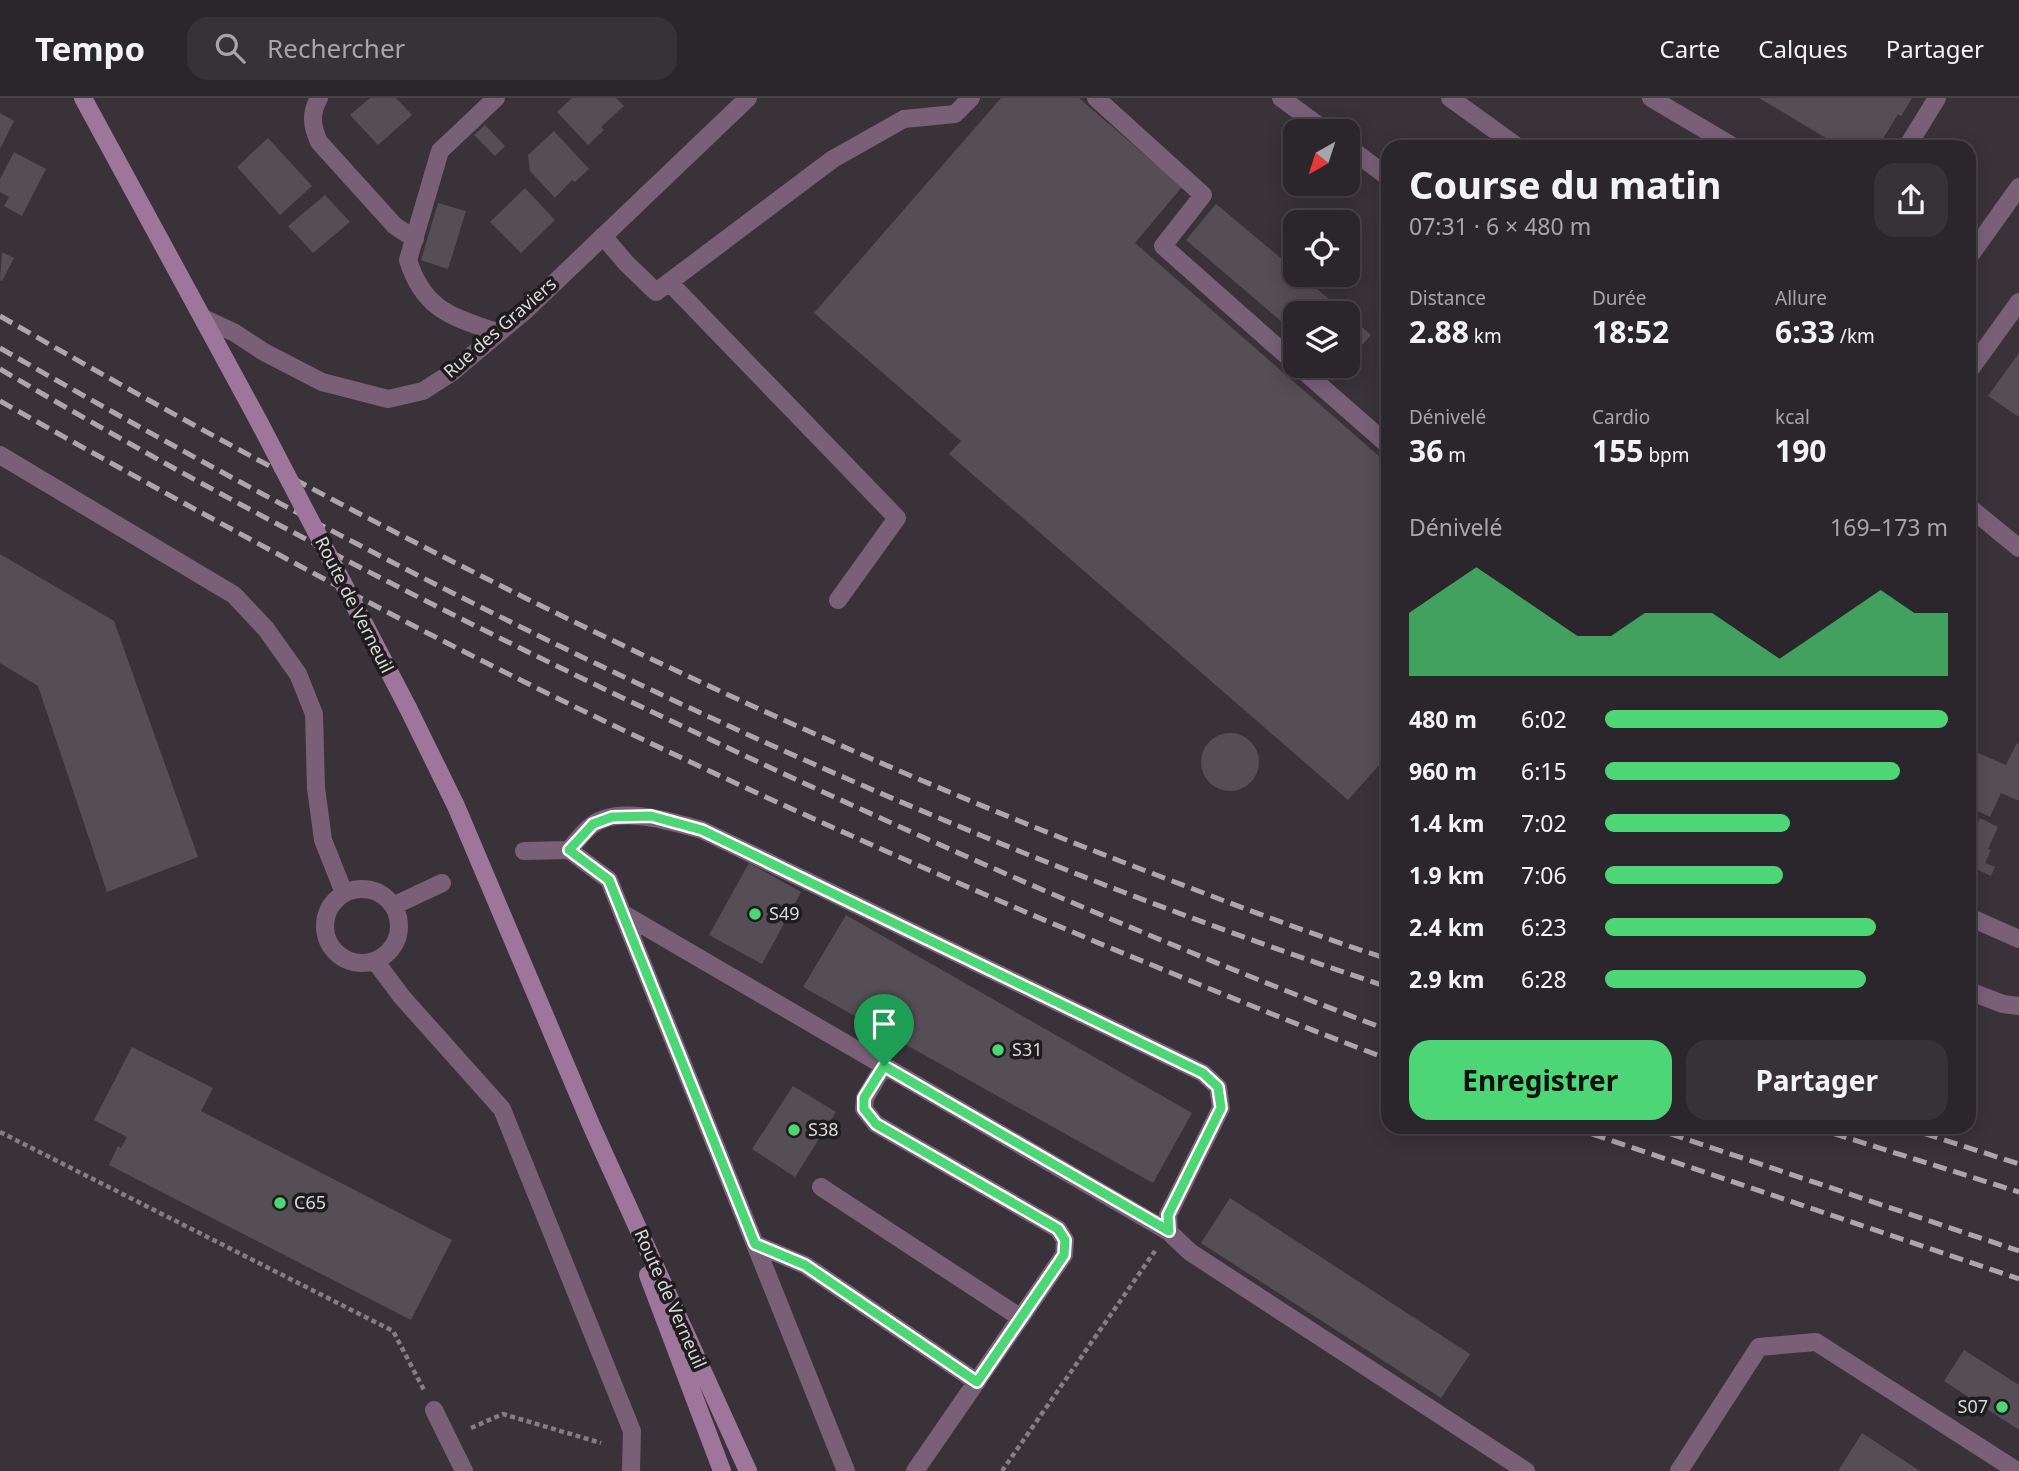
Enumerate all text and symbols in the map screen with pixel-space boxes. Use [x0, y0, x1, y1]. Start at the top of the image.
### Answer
search box [187, 17, 677, 80]
text: Tempo [35, 26, 145, 71]
icon: search [211, 29, 249, 67]
text: Rechercher [267, 30, 405, 66]
text: Carte [1660, 32, 1720, 65]
text: Calques [1758, 32, 1848, 65]
text: Partager [1886, 32, 1984, 65]
north arrow [1283, 119, 1360, 196]
map controls [1283, 119, 1360, 378]
text: Course du matin [1409, 158, 1721, 210]
button: share [1874, 163, 1948, 237]
button: locate [1283, 210, 1360, 287]
text: 07:31 · 6 × 480 m [1409, 210, 1591, 242]
street label: Rue des Graviers [438, 272, 561, 383]
text: Distance [1409, 285, 1486, 311]
text: Durée [1592, 285, 1647, 311]
text: Allure [1775, 285, 1827, 311]
button: layers [1283, 301, 1360, 378]
text: 2.88 [1409, 311, 1469, 352]
text: 18:52 [1592, 311, 1669, 352]
text: 6:33 [1775, 311, 1835, 352]
text: km [1469, 323, 1502, 349]
text: /km [1835, 323, 1875, 349]
text: Dénivelé [1409, 404, 1486, 430]
text: Cardio [1592, 404, 1650, 430]
text: kcal [1775, 404, 1810, 430]
text: 36 [1409, 430, 1443, 471]
text: 155 [1592, 430, 1643, 471]
text: 190 [1775, 430, 1826, 471]
text: m [1443, 442, 1466, 468]
text: bpm [1643, 442, 1690, 468]
text: Dénivelé [1409, 511, 1502, 543]
text: 169–173 m [1830, 511, 1948, 543]
street label: Route de Verneuil [310, 532, 400, 677]
text: 480 m [1409, 703, 1477, 735]
text: 6:02 [1521, 703, 1567, 735]
text: 960 m [1409, 755, 1477, 787]
text: 6:15 [1521, 755, 1567, 787]
text: 1.4 km [1409, 807, 1484, 839]
text: 7:02 [1521, 807, 1567, 839]
text: 1.9 km [1409, 859, 1484, 891]
text: 7:06 [1521, 859, 1567, 891]
place label: S49 [769, 901, 799, 925]
marker: S49 [747, 906, 763, 922]
text: 2.4 km [1409, 911, 1484, 943]
text: 6:23 [1521, 911, 1567, 943]
text: 2.9 km [1409, 963, 1484, 995]
text: 6:28 [1521, 963, 1567, 995]
pin [854, 994, 914, 1066]
icon: arrive [865, 1005, 903, 1043]
place label: S31 [1012, 1037, 1042, 1061]
button: Enregistrer [1409, 1040, 1672, 1120]
button: Partager [1686, 1040, 1948, 1120]
marker: S31 [990, 1042, 1006, 1058]
place label: S38 [808, 1117, 838, 1141]
marker: S38 [786, 1122, 802, 1138]
place label: C65 [294, 1190, 326, 1214]
marker: C65 [272, 1195, 288, 1211]
street label: Route de Verneuil [629, 1225, 712, 1372]
place label: S07 [1958, 1394, 1988, 1418]
marker: S07 [1994, 1399, 2010, 1415]

